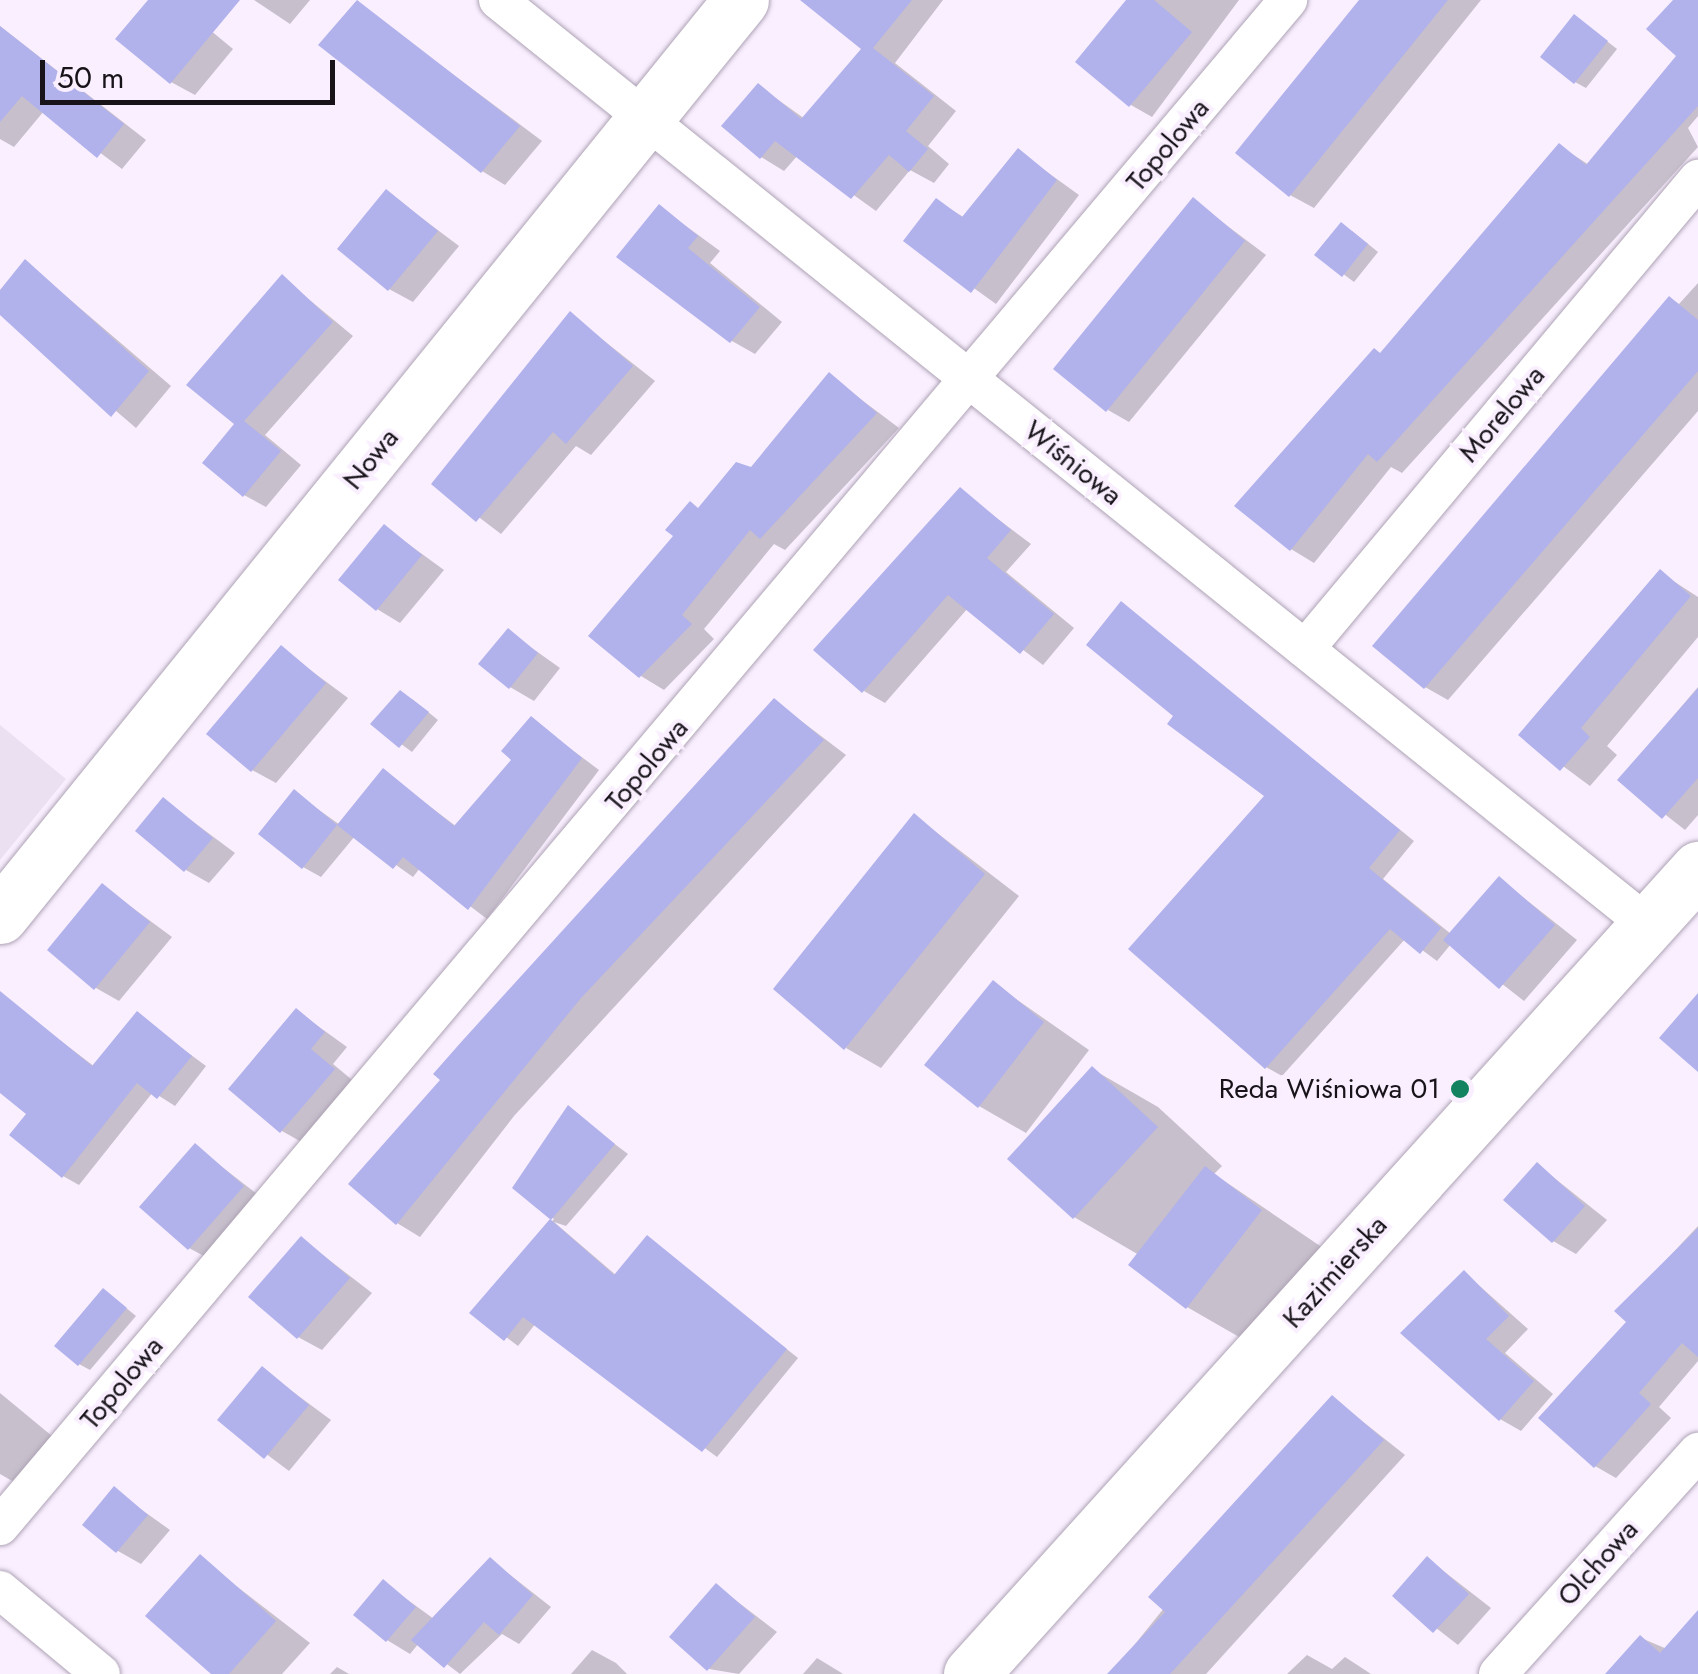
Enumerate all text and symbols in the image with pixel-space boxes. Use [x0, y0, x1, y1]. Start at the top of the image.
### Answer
scale bar [45, 40, 340, 102]
text: 50 m [57, 56, 124, 99]
street label: Topolowa [1120, 92, 1216, 198]
street label: Morelowa [1452, 359, 1552, 469]
street label: Wiśniowa [1017, 414, 1129, 512]
street label: Nowa [336, 422, 406, 496]
street label: Topolowa [599, 712, 695, 818]
place label: Reda Wiśniowa 01 [1219, 1072, 1440, 1106]
marker: Reda Wiśniowa 01 [1449, 1078, 1471, 1100]
street label: Kazimierska [1276, 1209, 1394, 1335]
street label: Topolowa [74, 1330, 170, 1436]
street label: Olchowa [1551, 1513, 1645, 1613]

